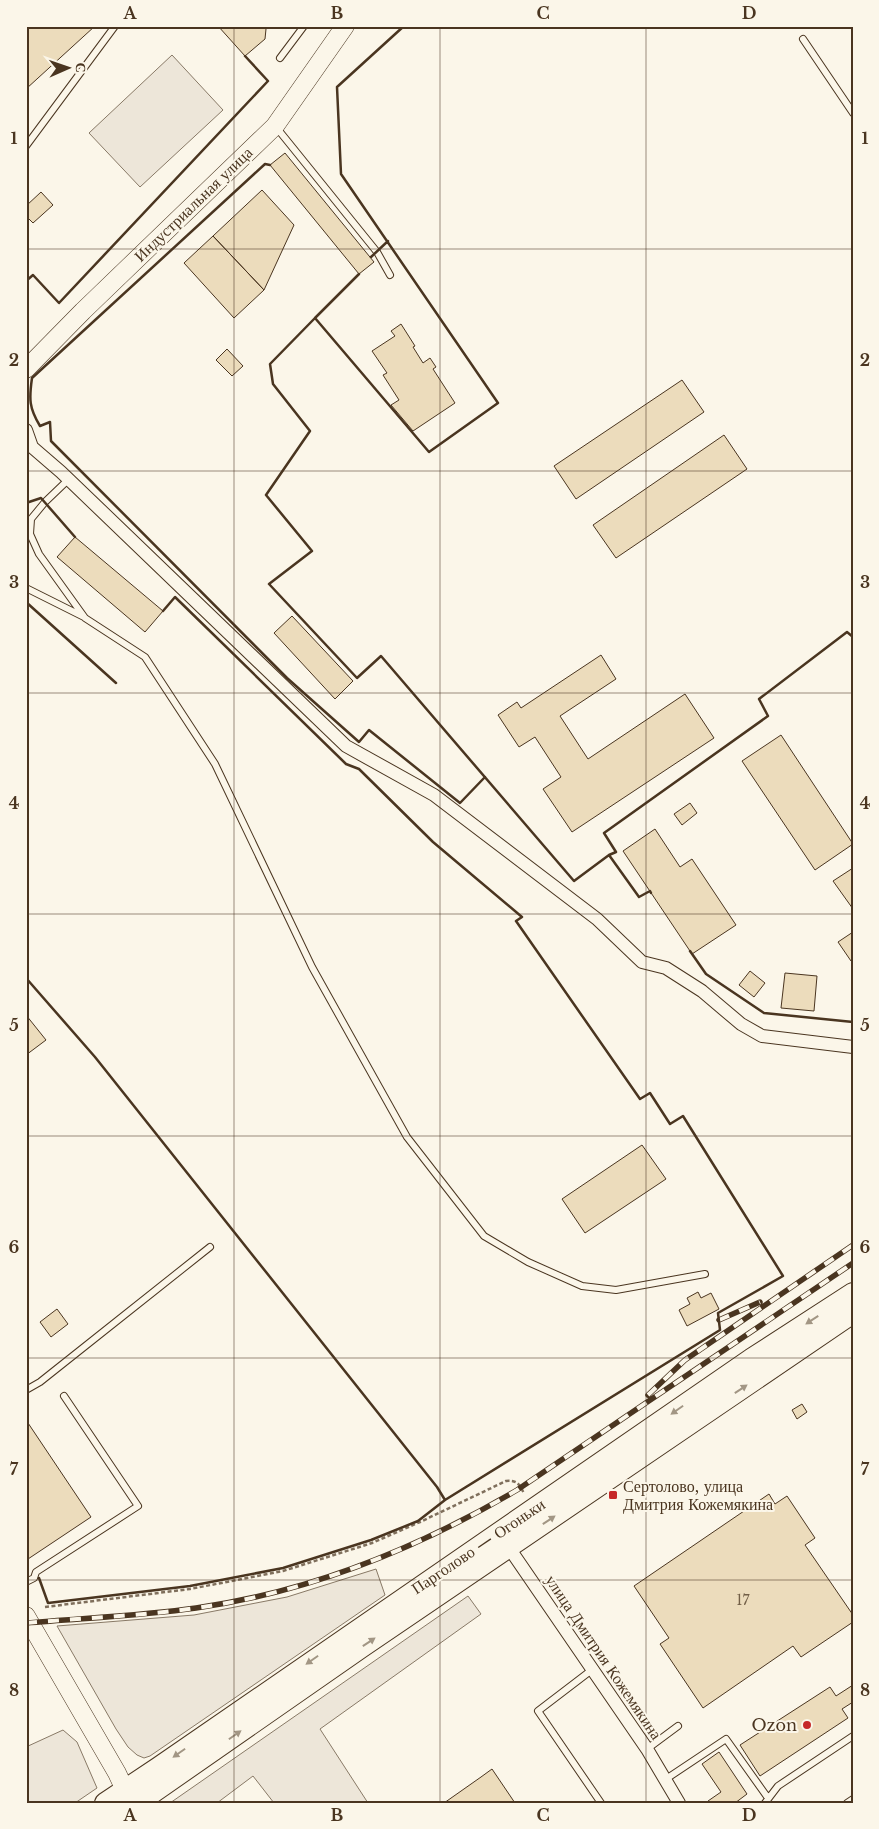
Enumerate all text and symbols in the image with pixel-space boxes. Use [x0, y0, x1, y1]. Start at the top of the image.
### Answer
text: A [123, 3, 138, 23]
text: B [331, 3, 344, 23]
text: C [536, 3, 550, 23]
text: D [742, 3, 756, 23]
north arrow [42, 42, 92, 92]
text: С [72, 62, 90, 73]
text: 1 [11, 128, 18, 148]
text: 1 [862, 128, 869, 148]
street label: Индустриальная улица [130, 142, 256, 266]
text: 2 [9, 350, 19, 370]
text: 2 [860, 350, 870, 370]
text: 3 [9, 572, 19, 592]
text: 3 [860, 572, 870, 592]
text: 4 [9, 793, 19, 813]
text: 4 [860, 793, 870, 813]
text: 5 [9, 1015, 19, 1035]
text: 5 [860, 1015, 870, 1035]
text: 6 [9, 1237, 20, 1257]
text: 6 [860, 1237, 871, 1257]
one-way arrow [806, 1315, 819, 1325]
one-way arrow [735, 1384, 748, 1394]
one-way arrow [670, 1405, 684, 1415]
text: 7 [10, 1459, 19, 1479]
text: 7 [861, 1459, 870, 1479]
place label: Сертолово, улица Дмитрия Кожемякина [623, 1476, 773, 1514]
marker: Сертолово, улица Дмитрия Кожемякина [607, 1489, 619, 1501]
street label: Парголово — Огоньки [407, 1494, 549, 1598]
one-way arrow [542, 1515, 556, 1525]
street label: улица Дмитрия Кожемякина [541, 1571, 667, 1743]
house number: 17 [736, 1591, 751, 1609]
one-way arrow [362, 1637, 376, 1647]
one-way arrow [306, 1655, 319, 1665]
text: 8 [9, 1680, 19, 1700]
text: 8 [860, 1680, 870, 1700]
place label: Ozon [752, 1715, 797, 1735]
marker: Ozon [801, 1719, 813, 1731]
one-way arrow [229, 1730, 242, 1740]
one-way arrow [172, 1748, 186, 1758]
text: A [123, 1805, 138, 1825]
text: B [331, 1805, 344, 1825]
text: C [536, 1805, 550, 1825]
text: D [742, 1805, 756, 1825]

